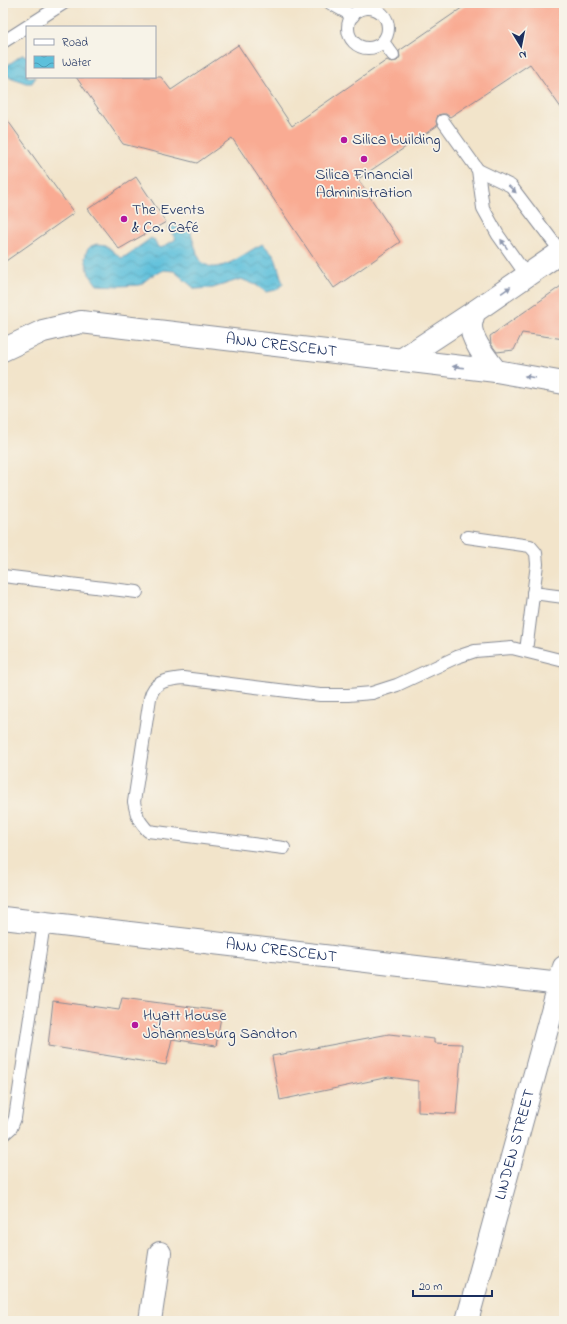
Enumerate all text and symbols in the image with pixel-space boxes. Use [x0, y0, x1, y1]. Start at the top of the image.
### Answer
legend [26, 26, 156, 78]
north arrow [501, 26, 541, 66]
text: Road [62, 34, 88, 52]
text: N [518, 46, 528, 63]
text: Water [62, 54, 91, 72]
place label: Silica building [352, 128, 441, 152]
marker: Silica building [339, 135, 349, 145]
marker: Silica Financial Administration [359, 154, 369, 164]
place label: Silica Financial Administration [315, 163, 413, 205]
one-way arrow [507, 184, 517, 193]
place label: The Events & Co. Café [132, 198, 205, 240]
marker: The Events & Co. Café [119, 214, 129, 224]
one-way arrow [500, 238, 508, 249]
one-way arrow [501, 286, 512, 294]
street label: ANN CRESCENT [224, 327, 338, 364]
one-way arrow [452, 364, 464, 370]
one-way arrow [524, 374, 536, 380]
street label: ANN CRESCENT [224, 932, 338, 969]
place label: Hyatt House Johannesburg Sandton [143, 1004, 297, 1046]
marker: Hyatt House Johannesburg Sandton [130, 1020, 140, 1030]
street label: LINDEN STREET [489, 1087, 542, 1202]
scale bar [413, 1272, 492, 1298]
text: 20 m [419, 1278, 442, 1296]

